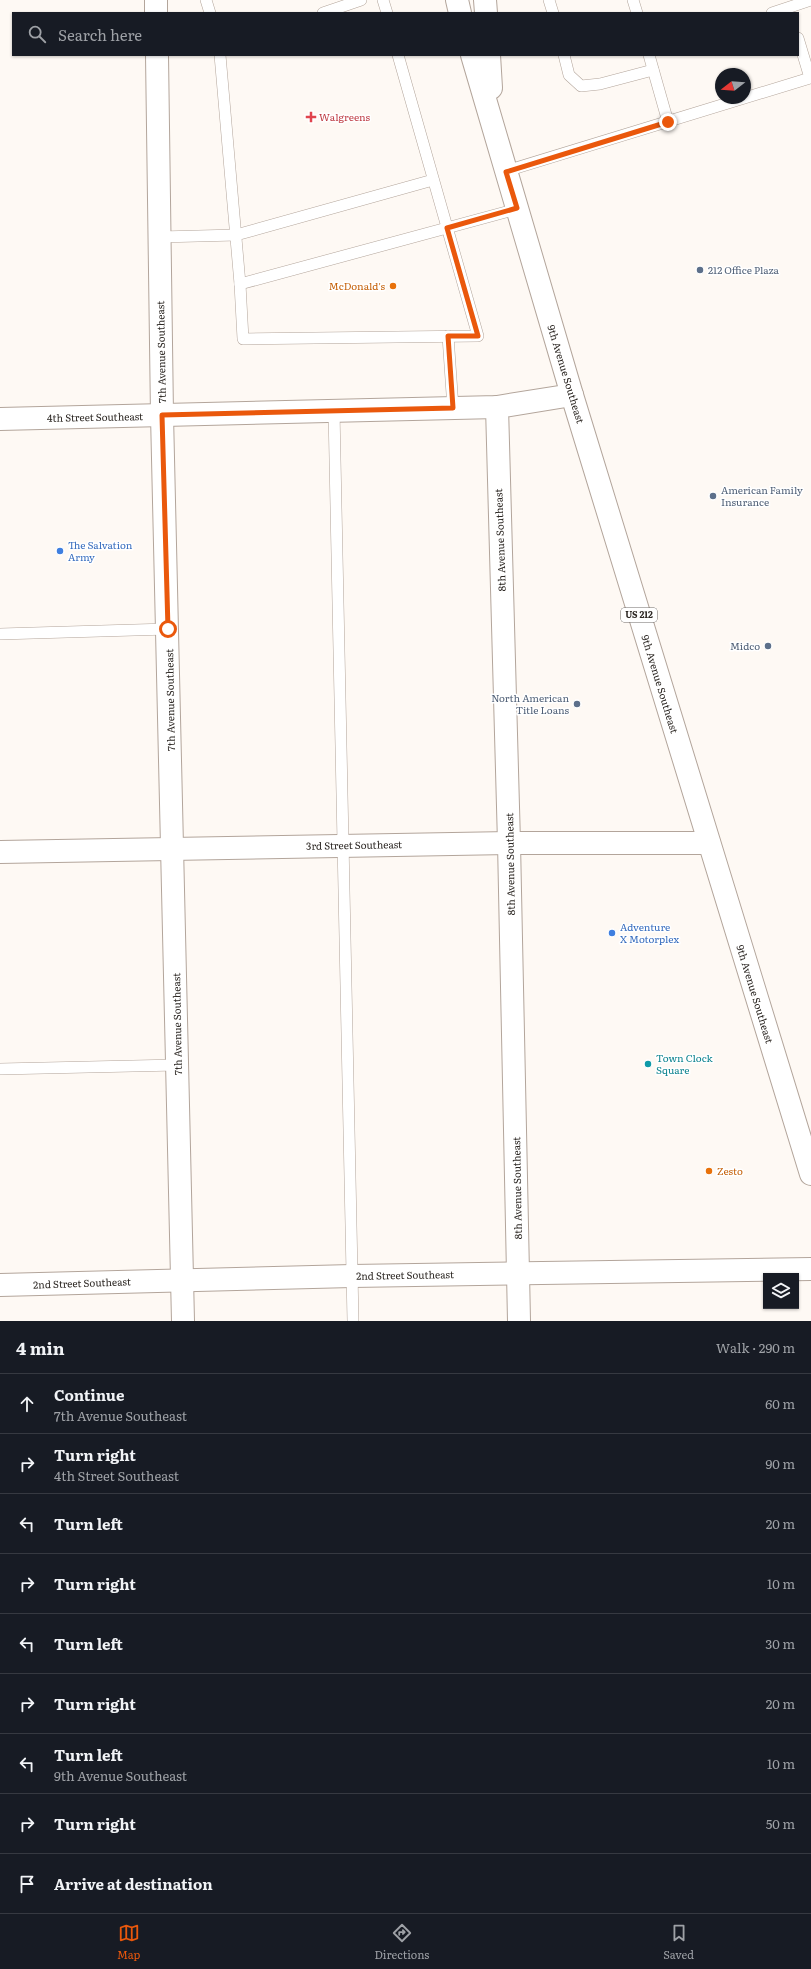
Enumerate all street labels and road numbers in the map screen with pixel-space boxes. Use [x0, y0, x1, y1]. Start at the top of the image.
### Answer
street label: 7th Avenue Southeast [152, 301, 169, 403]
street label: 9th Avenue Southeast [544, 323, 589, 425]
street label: 4th Street Southeast [47, 408, 143, 425]
street label: 8th Avenue Southeast [490, 488, 509, 592]
road number: US 212 [621, 608, 657, 622]
street label: 9th Avenue Southeast [638, 633, 683, 735]
street label: 7th Avenue Southeast [161, 649, 178, 751]
street label: 8th Avenue Southeast [501, 813, 518, 915]
street label: 3rd Street Southeast [306, 836, 402, 853]
street label: 9th Avenue Southeast [733, 943, 778, 1045]
street label: 7th Avenue Southeast [168, 973, 185, 1075]
street label: 8th Avenue Southeast [508, 1137, 525, 1239]
street label: 2nd Street Southeast [356, 1266, 454, 1283]
street label: 2nd Street Southeast [33, 1273, 131, 1292]

